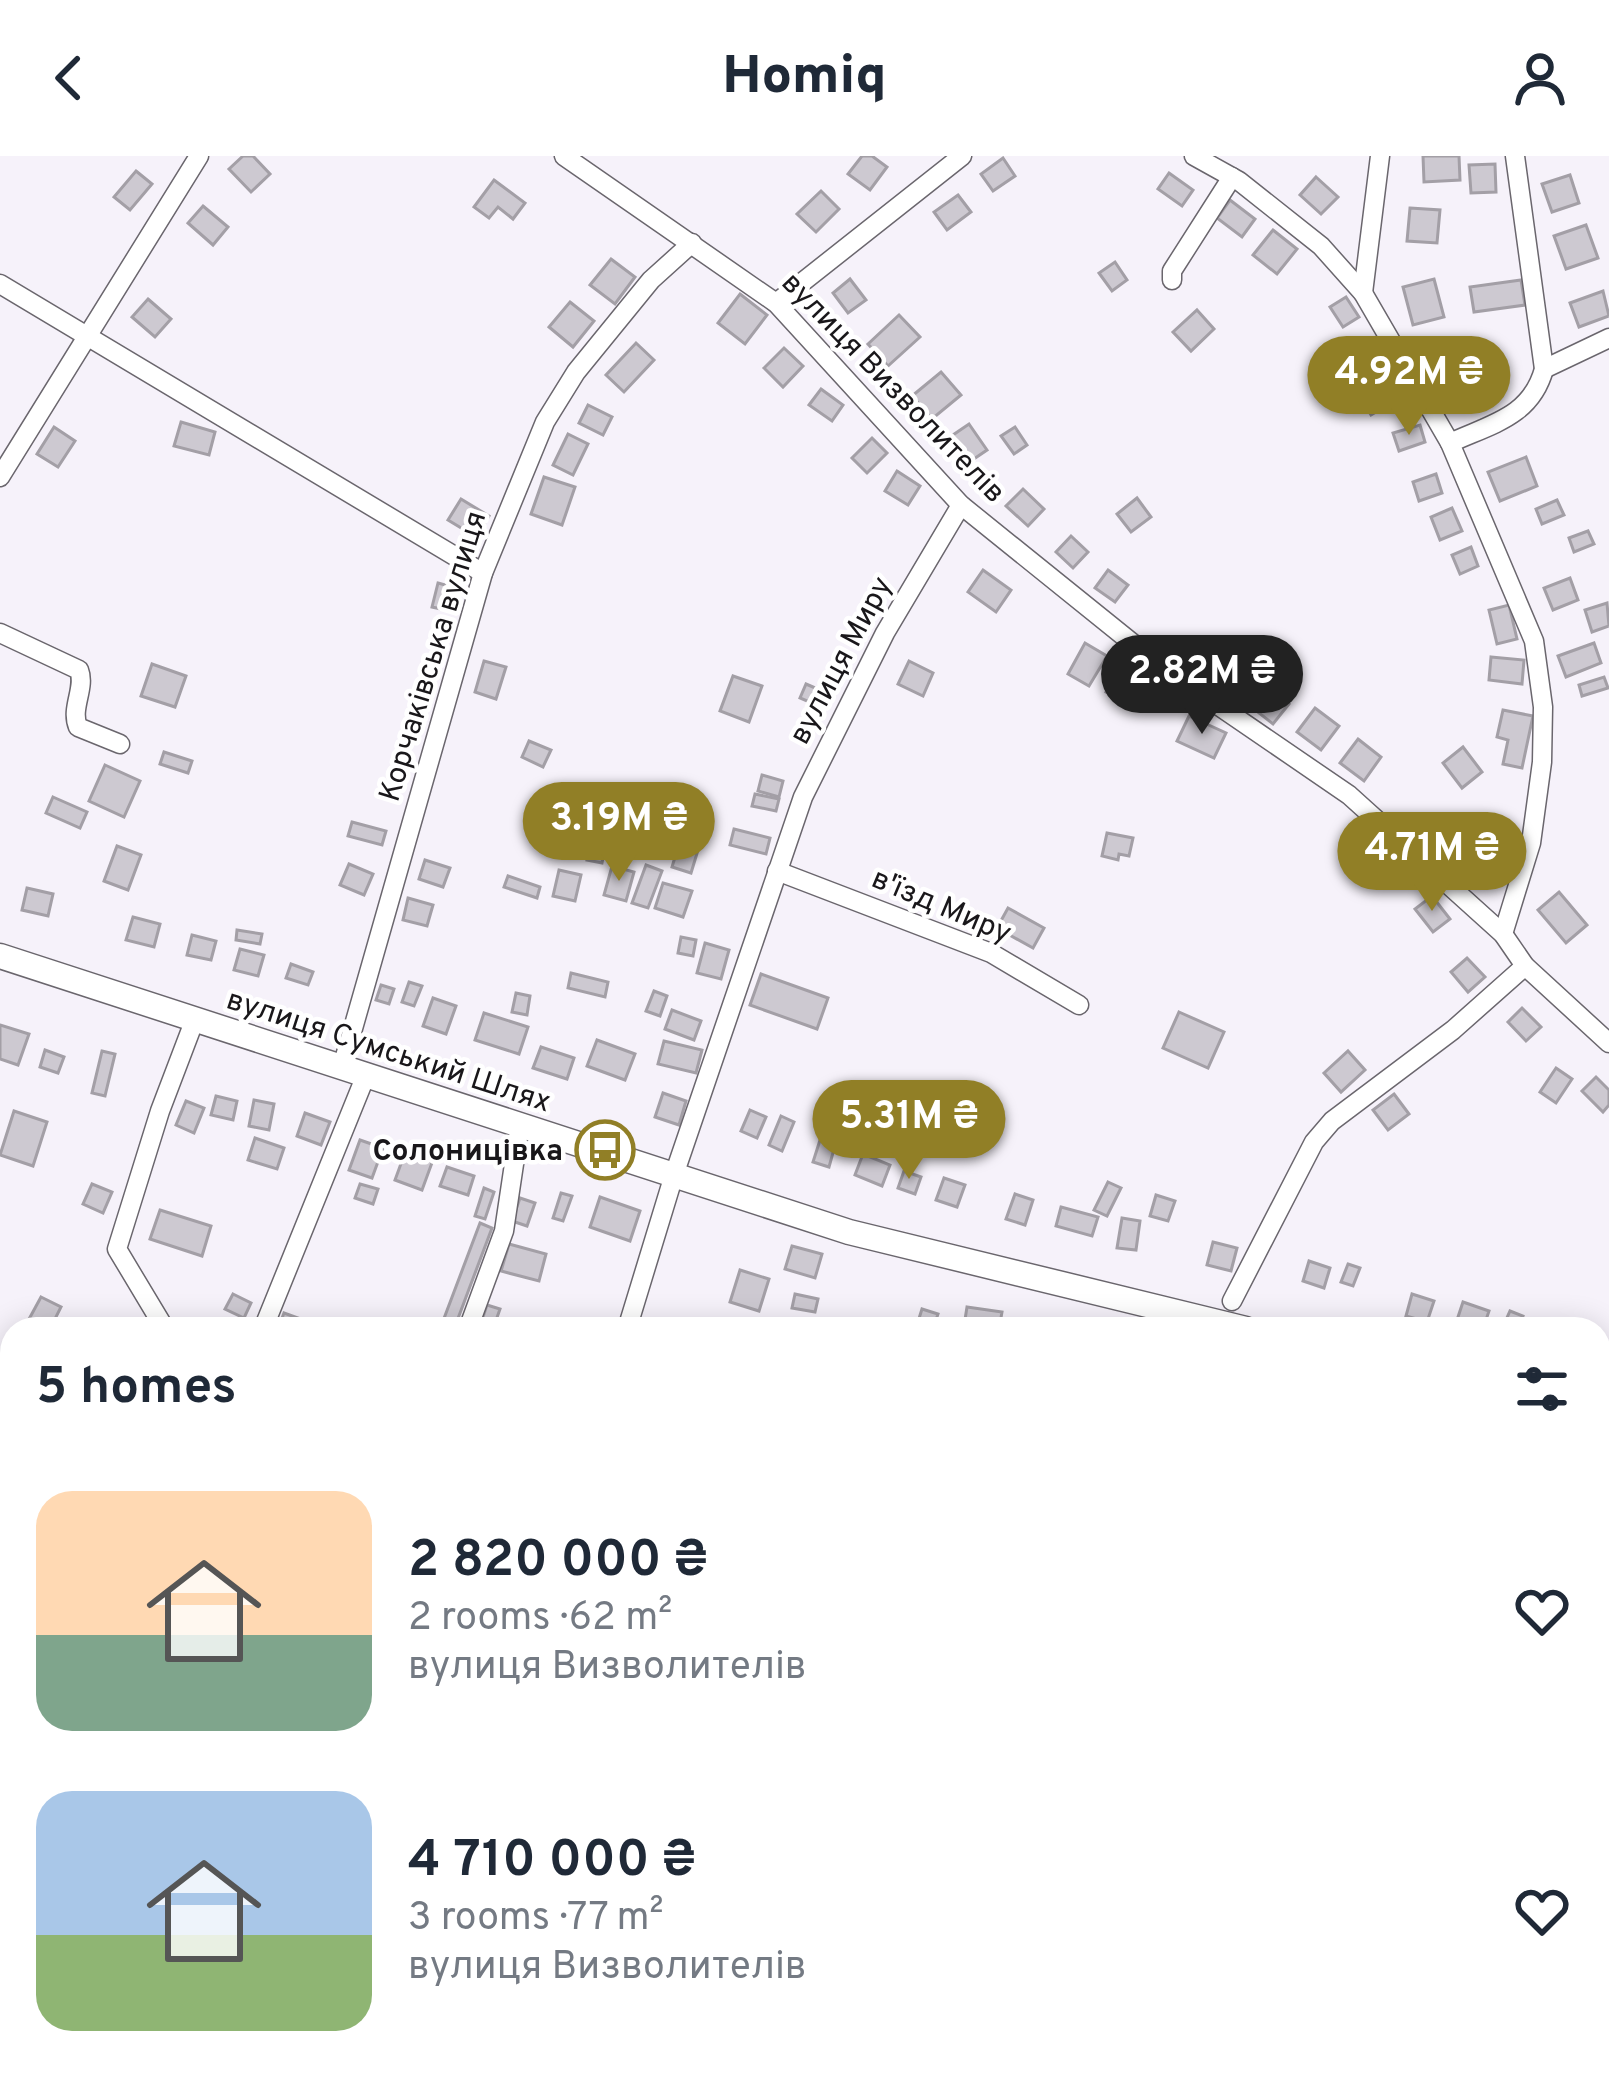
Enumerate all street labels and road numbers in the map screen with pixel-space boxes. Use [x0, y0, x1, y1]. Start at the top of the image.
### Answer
street label: вулиця Визволителів [772, 266, 1012, 512]
street label: Корчаківська вулиця [373, 507, 496, 807]
street label: вулиця Миру [782, 571, 902, 752]
street label: в'їзд Миру [865, 861, 1017, 953]
street label: вулиця Сумський Шлях [221, 982, 555, 1122]

